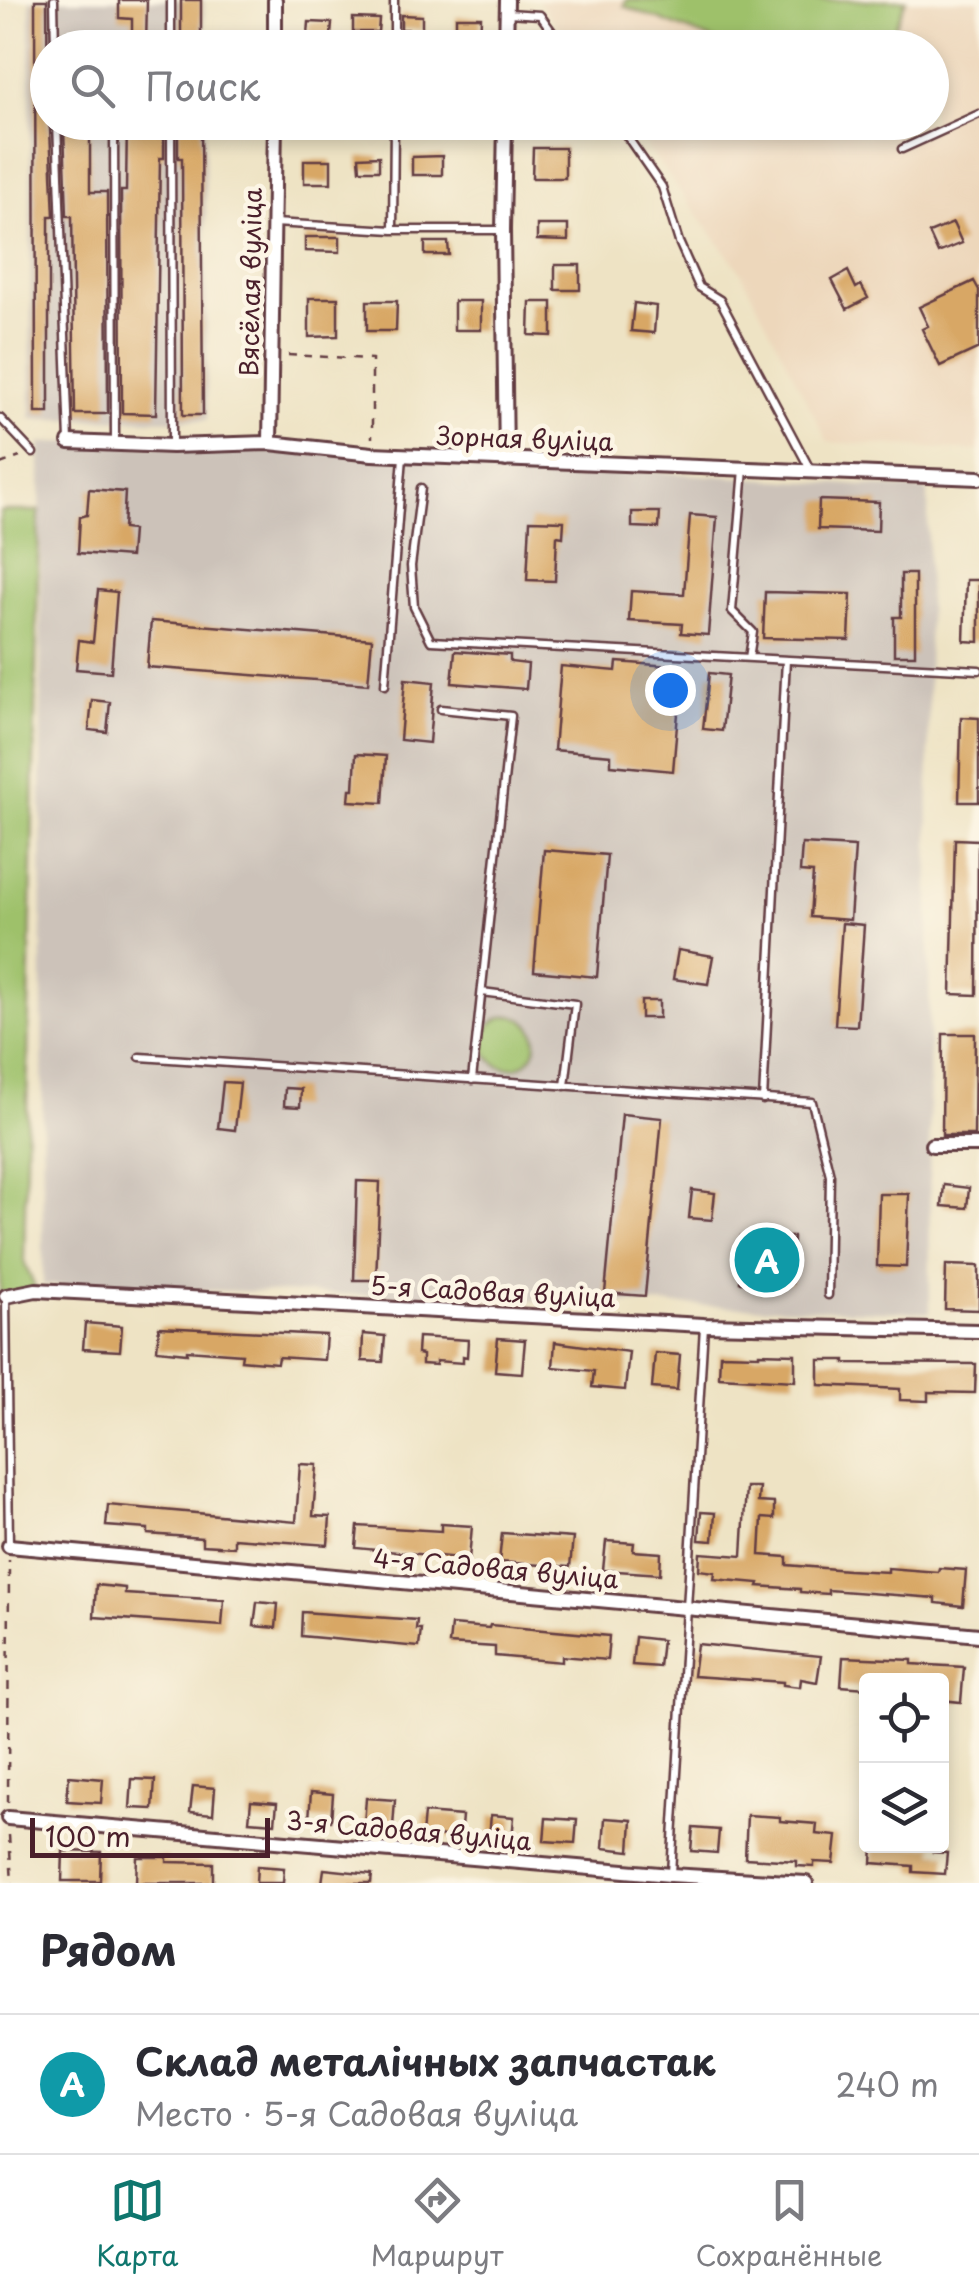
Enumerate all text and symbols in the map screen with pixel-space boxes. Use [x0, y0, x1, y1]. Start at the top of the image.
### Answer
search box [30, 30, 949, 140]
text: Поиск [145, 57, 260, 114]
icon: search [65, 58, 120, 113]
street label: Вясёлая вуліца [229, 187, 271, 377]
street label: Зорная вуліца [436, 416, 615, 460]
your location [645, 665, 696, 716]
pin: A [734, 1222, 800, 1298]
street label: 5-я Садовая вуліца [369, 1266, 617, 1316]
street label: 4-я Садовая вуліца [372, 1538, 621, 1598]
map controls [859, 1673, 949, 1853]
button: locate [859, 1673, 949, 1763]
button: layers [859, 1763, 949, 1853]
street label: 3-я Садовая вуліца [285, 1800, 534, 1860]
scale bar [30, 1813, 270, 1858]
text: 100 m [45, 1814, 131, 1857]
text: Рядом [40, 1917, 177, 1980]
text: Склад металічных запчастак [135, 2032, 715, 2089]
text: A [60, 2060, 85, 2108]
text: 240 m [836, 2060, 939, 2108]
text: Место · 5-я Садовая вуліца [135, 2089, 578, 2137]
tab: Карта [96, 2173, 178, 2276]
tab: Маршрут [371, 2173, 503, 2276]
tab: Сохранённые [696, 2173, 883, 2276]

